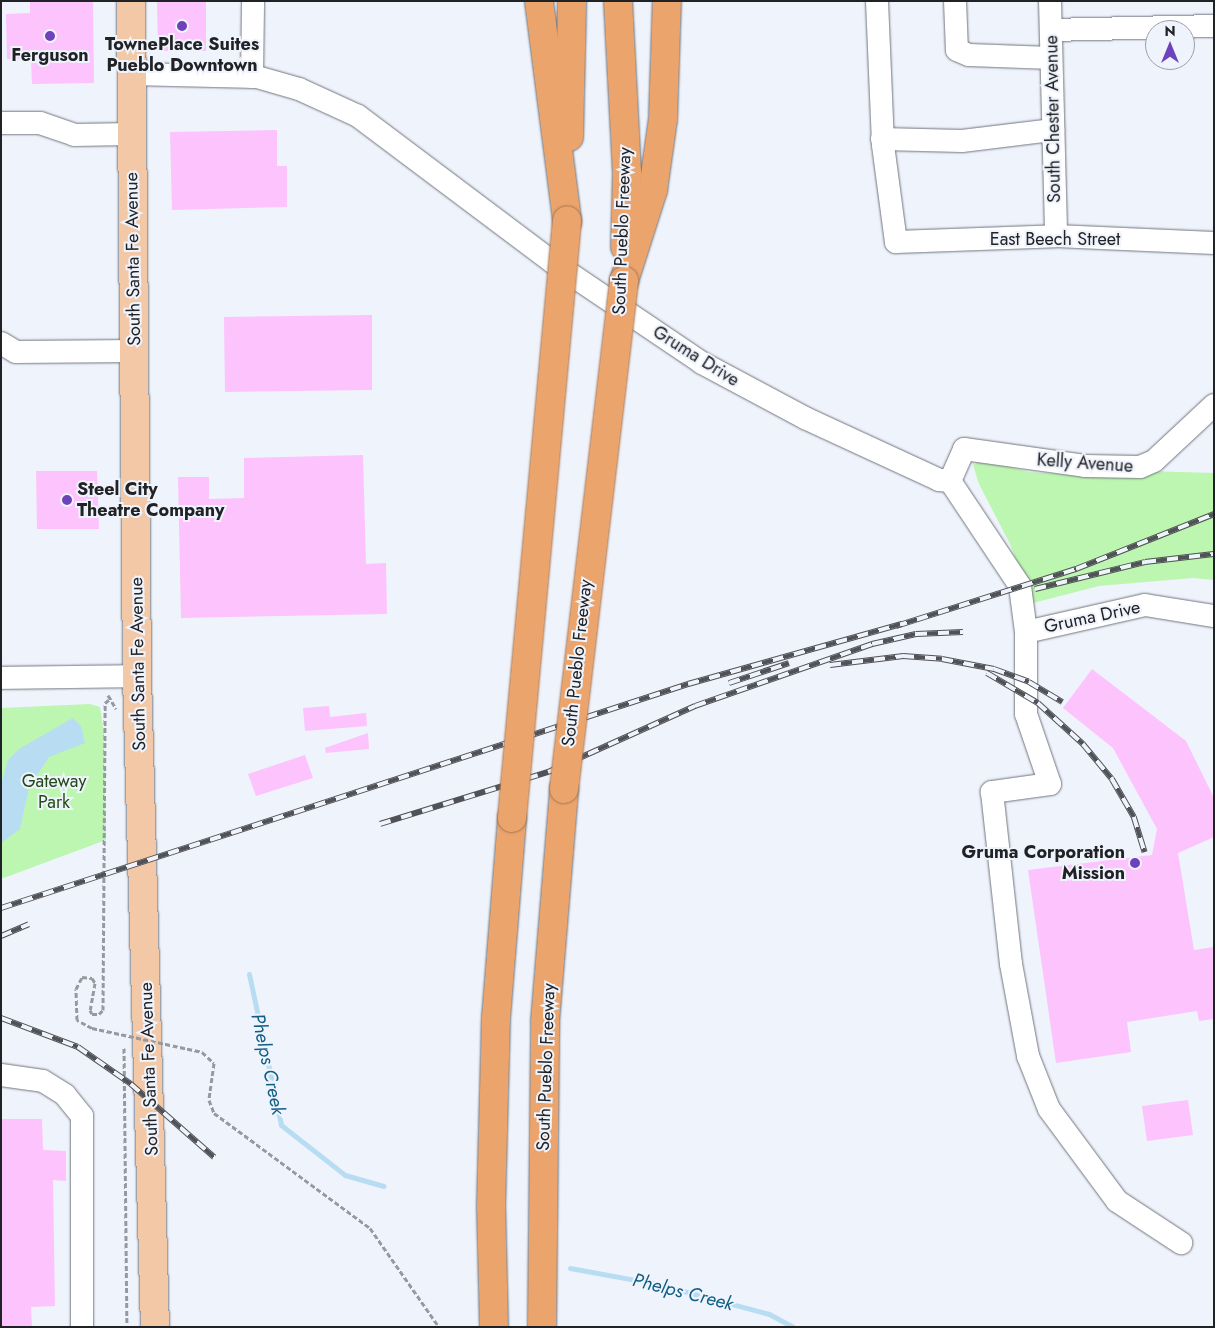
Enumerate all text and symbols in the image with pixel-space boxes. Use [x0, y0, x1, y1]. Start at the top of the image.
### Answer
marker: TownePlace Suites Pueblo Downtown [176, 20, 188, 32]
north arrow [1145, 20, 1195, 70]
text: N [1164, 21, 1176, 41]
marker: Ferguson [44, 30, 56, 42]
place label: TownePlace Suites Pueblo Downtown [105, 34, 259, 76]
street label: South Chester Avenue [1041, 35, 1065, 203]
place label: Ferguson [11, 44, 89, 66]
street label: South Pueblo Freeway [608, 147, 636, 315]
street label: South Santa Fe Avenue [121, 172, 145, 346]
street label: East Beech Street [990, 228, 1120, 250]
street label: Gruma Drive [649, 321, 743, 391]
street label: Kelly Avenue [1036, 449, 1134, 477]
place label: Steel City Theatre Company [77, 479, 224, 522]
marker: Steel City Theatre Company [61, 494, 73, 506]
street label: South Santa Fe Avenue [126, 577, 150, 751]
street label: South Pueblo Freeway [557, 578, 597, 748]
street label: Gruma Drive [1042, 596, 1142, 638]
park label: Gateway Park [22, 771, 86, 814]
place label: Gruma Corporation Mission [962, 842, 1125, 884]
marker: Gruma Corporation Mission [1129, 857, 1141, 869]
street label: South Santa Fe Avenue [135, 982, 163, 1156]
street label: South Pueblo Freeway [532, 983, 560, 1151]
water label: Phelps Creek [246, 1011, 290, 1117]
water label: Phelps Creek [630, 1268, 736, 1316]

